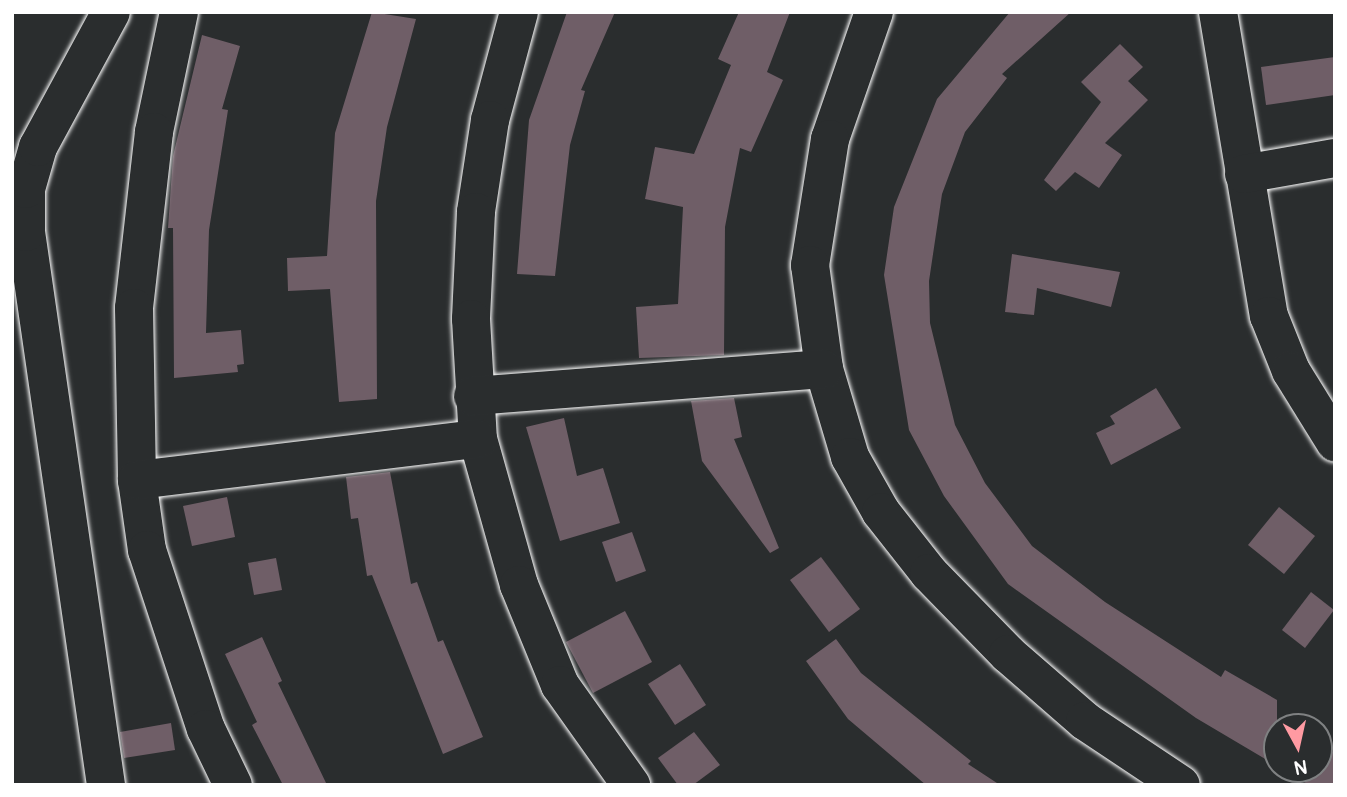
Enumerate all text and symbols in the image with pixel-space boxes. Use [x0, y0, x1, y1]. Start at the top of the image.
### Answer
north arrow [1263, 713, 1333, 783]
text: N [1293, 754, 1309, 780]

